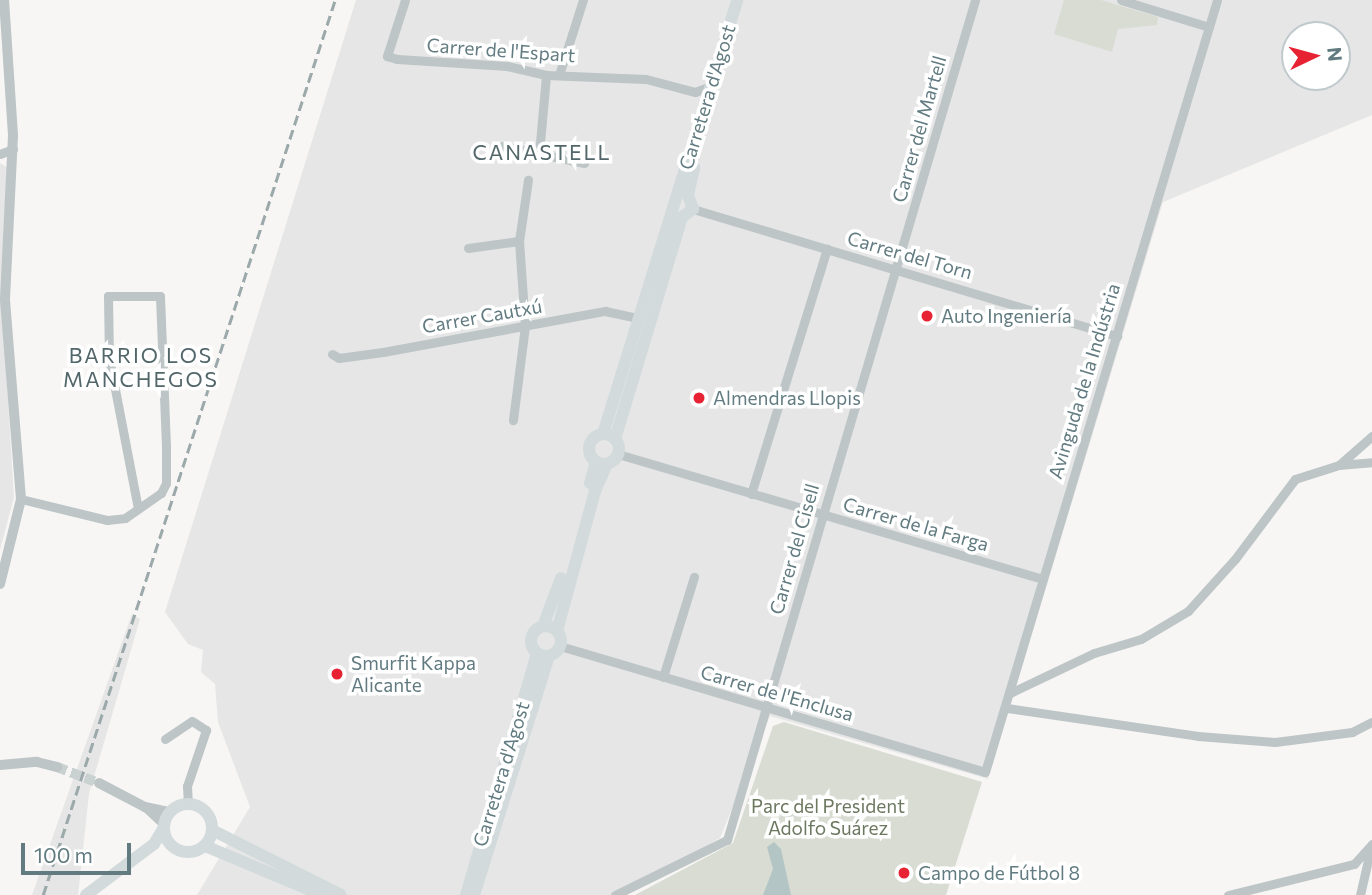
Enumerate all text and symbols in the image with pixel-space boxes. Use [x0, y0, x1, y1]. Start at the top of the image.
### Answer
north arrow [1281, 21, 1351, 91]
street label: Carretera d'Agost [674, 22, 740, 172]
street label: Carrer de l'Espart [426, 33, 576, 67]
text: N [1323, 46, 1348, 62]
street label: Carrer del Martell [887, 53, 951, 205]
district label: CANASTELL [474, 139, 610, 165]
street label: Carrer del Torn [845, 226, 975, 284]
street label: Avinguda de la Indústria [1043, 281, 1125, 481]
street label: Carrer Cautxú [420, 294, 544, 338]
place label: Auto Ingeniería [941, 305, 1072, 327]
marker: Auto Ingeniería [919, 308, 935, 324]
district label: BARRIO LOS MANCHEGOS [64, 342, 218, 392]
place label: Almendras Llopis [713, 387, 861, 409]
marker: Almendras Llopis [691, 390, 707, 406]
street label: Carrer del Cisell [764, 481, 824, 617]
street label: Carrer de la Farga [841, 492, 991, 556]
place label: Smurfit Kappa Alicante [351, 652, 476, 696]
street label: Carrer de l'Enclusa [698, 660, 856, 726]
marker: Smurfit Kappa Alicante [329, 666, 345, 682]
street label: Carretera d'Agost [468, 699, 534, 849]
park label: Parc del President Adolfo Suárez [751, 795, 905, 839]
scale bar [24, 828, 135, 872]
text: 100 m [34, 842, 93, 867]
place label: Campo de Fútbol 8 [918, 862, 1080, 884]
marker: Campo de Fútbol 8 [896, 865, 912, 881]

